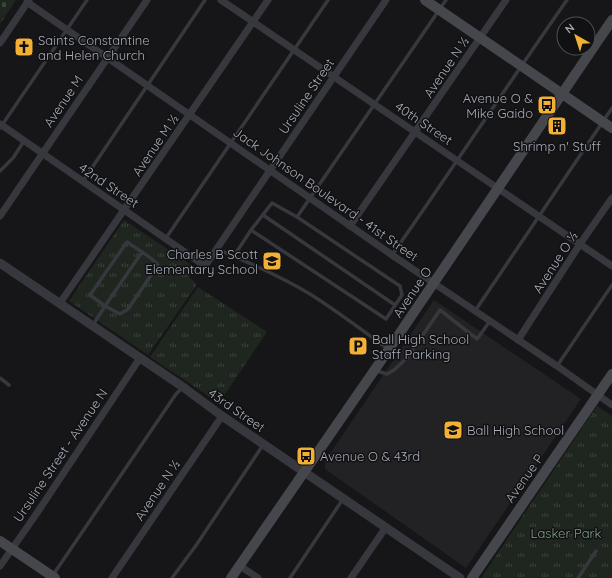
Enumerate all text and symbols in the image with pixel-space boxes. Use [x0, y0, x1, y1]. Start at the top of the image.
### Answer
north arrow [556, 16, 596, 56]
text: N [562, 20, 577, 36]
place label: Saints Constantine and Helen Church [38, 32, 150, 63]
street label: Avenue N ½ [420, 33, 472, 100]
church icon: Saints Constantine and Helen Church [13, 36, 35, 58]
street label: Ursuline Street [275, 55, 337, 137]
street label: Avenue M [40, 72, 86, 130]
place label: Avenue O & Mike Gaido [463, 90, 533, 121]
bus stop icon: Avenue O & Mike Gaido [536, 94, 558, 116]
street label: 40th Street [392, 98, 456, 148]
street label: Avenue M ½ [129, 111, 182, 179]
building icon: Shrimp n' Stuff [546, 115, 568, 137]
street label: Jack Johnson Boulevard - 41st Street [230, 124, 422, 264]
place label: Shrimp n' Stuff [513, 138, 602, 154]
street label: 42nd Street [76, 159, 142, 211]
street label: Avenue O ½ [529, 228, 581, 296]
place label: Charles B Scott Elementary School [145, 246, 258, 277]
school or university icon: Charles B Scott Elementary School [261, 250, 283, 272]
street label: Avenue O [389, 263, 435, 321]
place label: Ball High School Staff Parking [372, 331, 469, 362]
parking icon: Ball High School Staff Parking [347, 335, 369, 357]
street label: Ursuline Street - Avenue N [9, 385, 111, 525]
street label: 43rd Street [206, 385, 268, 435]
school or university icon: Ball High School [442, 419, 464, 441]
place label: Ball High School [467, 422, 564, 438]
bus stop icon: Avenue O & 43rd [295, 445, 317, 467]
place label: Avenue O & 43rd [320, 448, 420, 464]
street label: Avenue P [501, 450, 547, 505]
street label: Avenue N ½ [131, 456, 183, 523]
park label: Lasker Park [531, 525, 602, 541]

